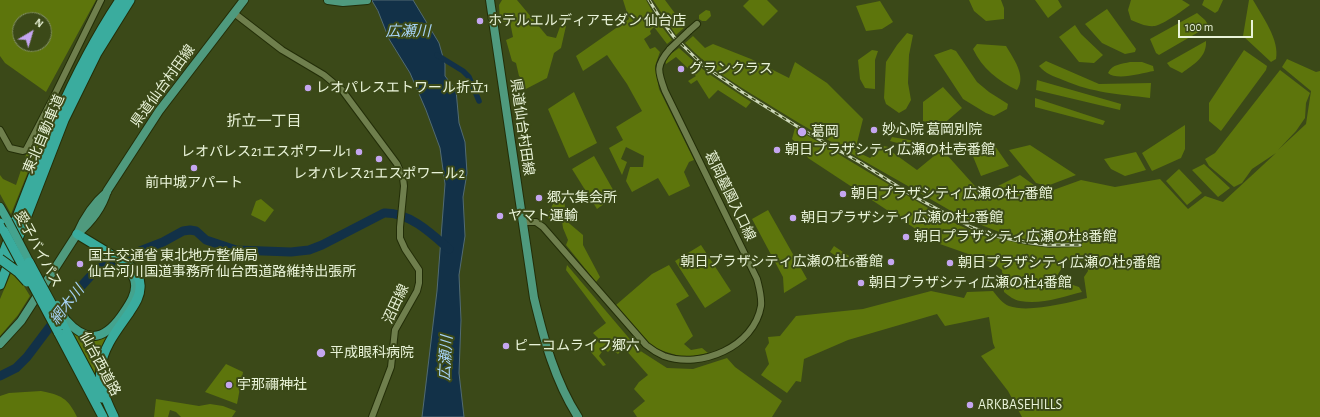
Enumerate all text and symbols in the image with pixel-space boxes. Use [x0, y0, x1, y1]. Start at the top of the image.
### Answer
north arrow [12, 12, 52, 52]
scale bar [1180, 12, 1255, 38]
place label: ホテルエルディアモダン 仙台店 [488, 13, 686, 29]
text: N [33, 16, 45, 30]
marker: ホテルエルディアモダン 仙台店 [475, 16, 485, 26]
text: 100 m [1185, 21, 1213, 33]
water label: 広瀬川 [386, 22, 430, 40]
street label: 県道仙台村田線 [127, 41, 199, 131]
place label: グランクラス [689, 61, 773, 77]
marker: グランクラス [676, 64, 686, 74]
street label: 県道仙台村田線 [507, 77, 537, 177]
place label: レオパレスエトワール折立1 [316, 80, 489, 96]
marker: レオパレスエトワール折立1 [303, 83, 313, 93]
street label: 東北自動車道 [20, 92, 68, 176]
district label: 折立一丁目 [227, 112, 301, 130]
place label: 妙心院 葛岡別院 [882, 122, 982, 138]
place label: 葛岡 [811, 124, 839, 140]
marker: 妙心院 葛岡別院 [869, 125, 879, 135]
marker: 葛岡 [796, 126, 808, 138]
place label: 朝日プラザシティ広瀬の杜壱番館 [785, 142, 995, 158]
place label: レオパレス21エスポワール1 [181, 144, 351, 160]
marker: 朝日プラザシティ広瀬の杜壱番館 [772, 145, 782, 155]
marker: レオパレス21エスポワール1 [354, 147, 364, 157]
street label: 葛岡墓園入口線 [701, 148, 759, 244]
marker: レオパレス21エスポワール2 [374, 154, 384, 164]
marker: 前中城アパート [189, 163, 199, 173]
place label: レオパレス21エスポワール2 [293, 166, 465, 182]
place label: 前中城アパート [145, 175, 243, 191]
place label: 朝日プラザシティ広瀬の杜7番館 [851, 186, 1053, 202]
marker: 朝日プラザシティ広瀬の杜7番館 [838, 189, 848, 199]
place label: 郷六集会所 [547, 190, 617, 206]
marker: 郷六集会所 [534, 193, 544, 203]
street label: 愛子バイパス [11, 208, 65, 290]
place label: ヤマト運輸 [508, 208, 578, 224]
place label: 朝日プラザシティ広瀬の杜2番館 [801, 210, 1003, 226]
marker: ヤマト運輸 [495, 211, 505, 221]
marker: 朝日プラザシティ広瀬の杜2番館 [788, 213, 798, 223]
place label: 朝日プラザシティ広瀬の杜8番館 [914, 229, 1117, 245]
marker: 朝日プラザシティ広瀬の杜8番館 [901, 232, 911, 242]
place label: 国土交通省 東北地方整備局 仙台河川国道事務所 仙台西道路維持出張所 [88, 248, 356, 280]
place label: 朝日プラザシティ広瀬の杜6番館 [680, 254, 883, 270]
place label: 朝日プラザシティ広瀬の杜9番館 [958, 255, 1161, 271]
marker: 朝日プラザシティ広瀬の杜6番館 [886, 257, 896, 267]
marker: 朝日プラザシティ広瀬の杜9番館 [945, 258, 955, 268]
marker: 国土交通省 東北地方整備局 仙台河川国道事務所 仙台西道路維持出張所 [75, 259, 85, 269]
place label: 朝日プラザシティ広瀬の杜4番館 [869, 275, 1072, 291]
marker: 朝日プラザシティ広瀬の杜4番館 [856, 278, 866, 288]
street label: 沼田線 [380, 281, 412, 327]
water label: 網木川 [46, 282, 88, 328]
street label: 仙台西道路 [76, 329, 124, 399]
water label: 広瀬川 [436, 335, 456, 381]
place label: ピーコムライフ郷六 [514, 338, 640, 354]
marker: ピーコムライフ郷六 [501, 341, 511, 351]
place label: 平成眼科病院 [330, 345, 414, 361]
marker: 平成眼科病院 [315, 347, 327, 359]
place label: 宇那禰神社 [237, 377, 307, 393]
marker: 宇那禰神社 [224, 380, 234, 390]
place label: ARKBASEHILLS [978, 397, 1062, 413]
marker: ARKBASEHILLS [965, 400, 975, 410]

